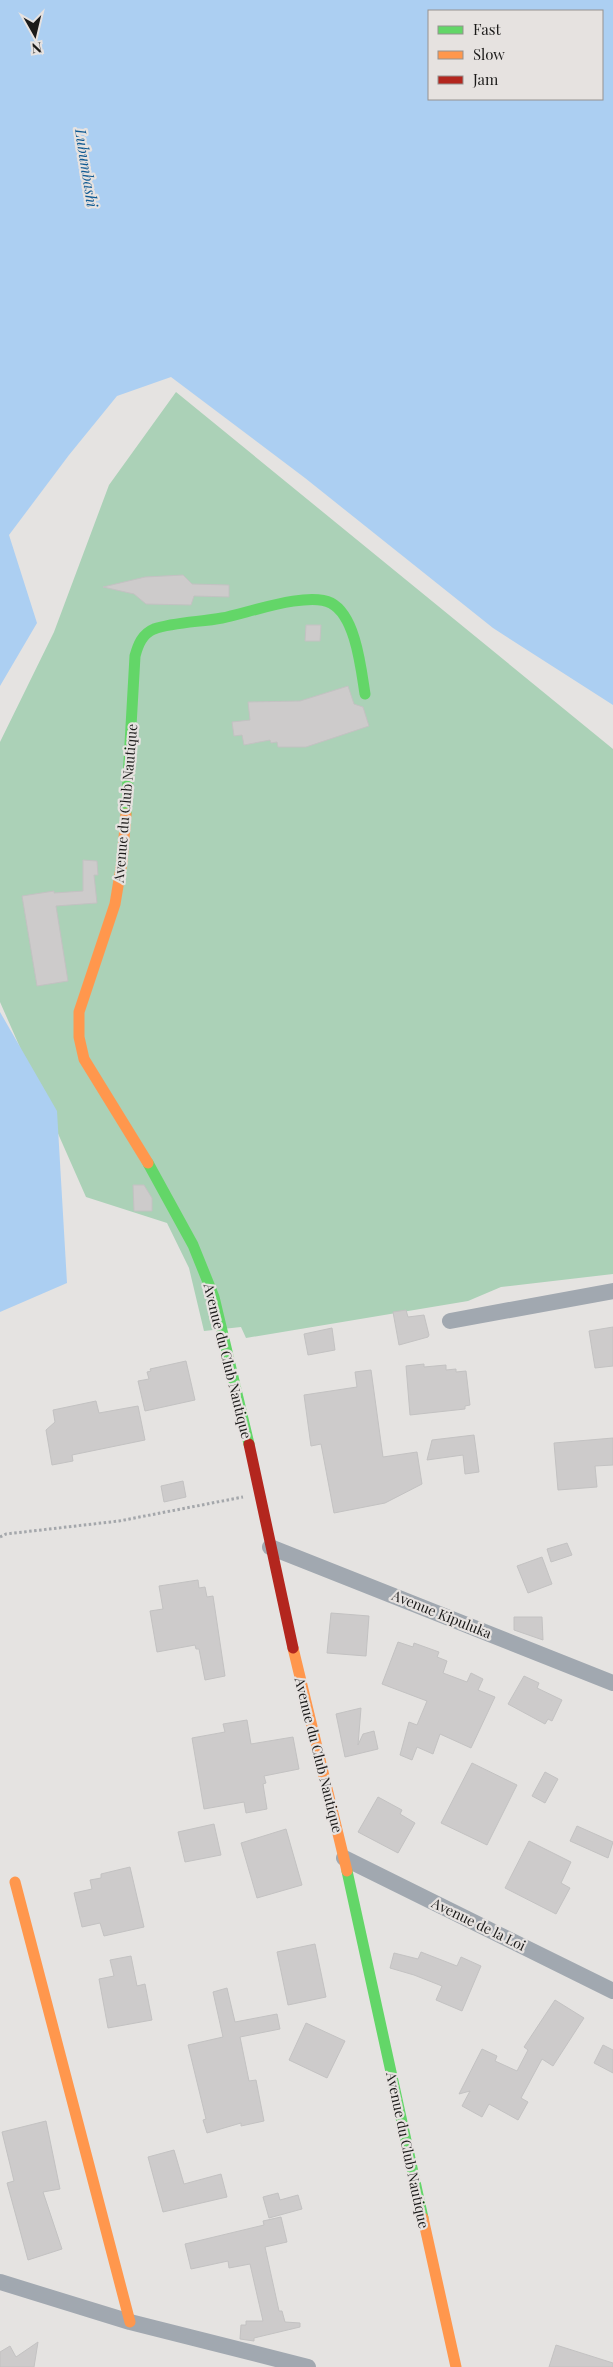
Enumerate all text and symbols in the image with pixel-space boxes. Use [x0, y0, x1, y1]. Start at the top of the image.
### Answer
north arrow [10, 10, 60, 60]
legend [428, 10, 603, 100]
text: Fast [473, 19, 502, 39]
text: N [31, 38, 43, 58]
text: Slow [473, 44, 505, 64]
text: Jam [472, 69, 499, 89]
water label: Lubumbashi [71, 126, 103, 209]
street label: Avenue du Club Nautique [109, 723, 141, 884]
street label: Avenue du Club Nautique [199, 1280, 257, 1441]
street label: Avenue Kipuluka [388, 1585, 495, 1643]
street label: Avenue du Club Nautique [290, 1674, 348, 1835]
street label: Avenue de la Loi [428, 1893, 529, 1955]
street label: Avenue du Club Nautique [382, 2069, 434, 2230]

